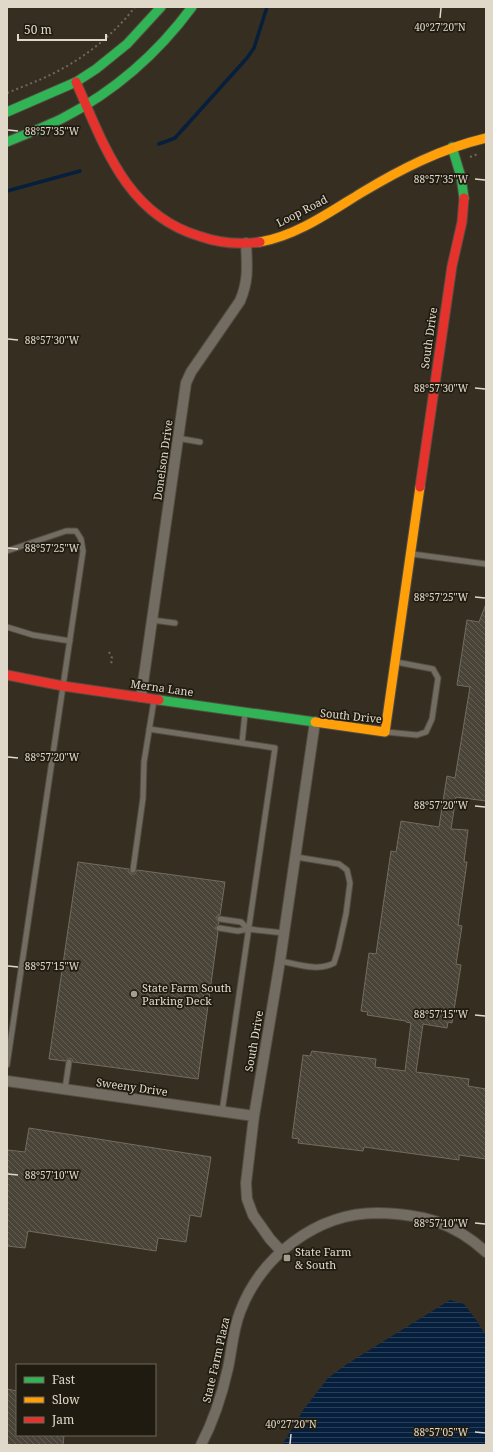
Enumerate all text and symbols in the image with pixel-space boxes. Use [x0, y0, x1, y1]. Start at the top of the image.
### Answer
scale bar [18, 16, 106, 42]
text: 40°27'20"N [414, 20, 466, 34]
text: 50 m [24, 21, 52, 38]
text: 88°57'35"W [25, 124, 80, 138]
text: 88°57'35"W [414, 172, 469, 186]
street label: Loop Road [274, 191, 330, 230]
street label: South Drive [417, 306, 440, 370]
text: 88°57'30"W [25, 333, 80, 347]
text: 88°57'30"W [414, 381, 469, 395]
street label: Donelson Drive [149, 419, 176, 501]
text: 88°57'25"W [25, 541, 80, 555]
text: 88°57'25"W [414, 590, 469, 604]
street label: Merna Lane [130, 676, 195, 699]
street label: South Drive [319, 705, 383, 726]
text: 88°57'20"W [25, 750, 80, 764]
text: 88°57'20"W [414, 798, 469, 812]
text: 88°57'15"W [25, 959, 80, 973]
place label: State Farm South Parking Deck [142, 980, 232, 1008]
marker: State Farm South Parking Deck [129, 989, 139, 999]
text: 88°57'15"W [414, 1007, 469, 1021]
street label: South Drive [241, 1009, 266, 1073]
street label: Sweeny Drive [95, 1074, 169, 1099]
text: 88°57'10"W [25, 1168, 80, 1182]
text: 88°57'10"W [414, 1216, 469, 1230]
place label: State Farm & South [295, 1244, 352, 1272]
marker: State Farm & South [282, 1253, 292, 1263]
street label: State Farm Plaza [198, 1316, 233, 1404]
legend [16, 1364, 156, 1436]
text: Fast [52, 1371, 75, 1388]
text: Slow [52, 1391, 80, 1408]
text: Jam [51, 1411, 74, 1428]
text: 40°27'20"N [265, 1417, 317, 1431]
text: 88°57'05"W [414, 1425, 469, 1439]

